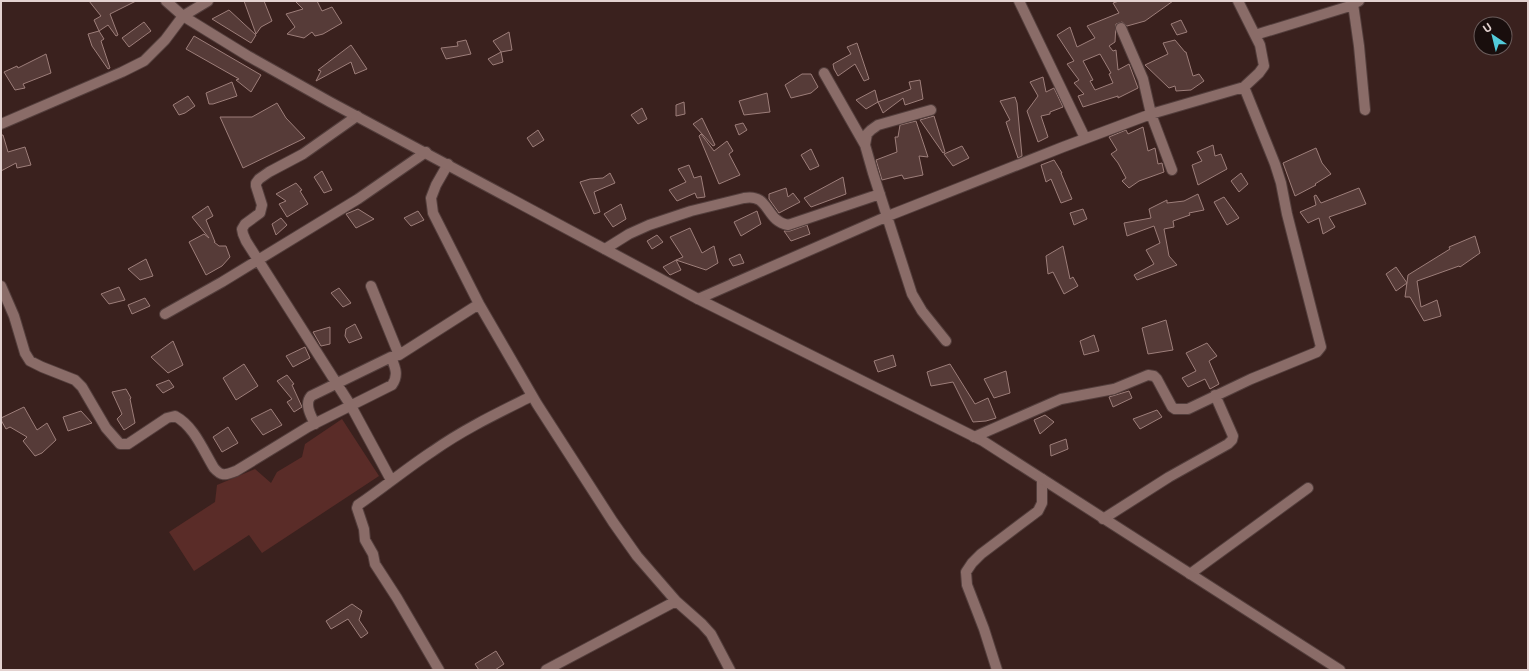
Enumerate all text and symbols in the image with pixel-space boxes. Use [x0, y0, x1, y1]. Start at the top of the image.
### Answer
north arrow [1473, 16, 1513, 56]
text: U [1479, 19, 1495, 36]

